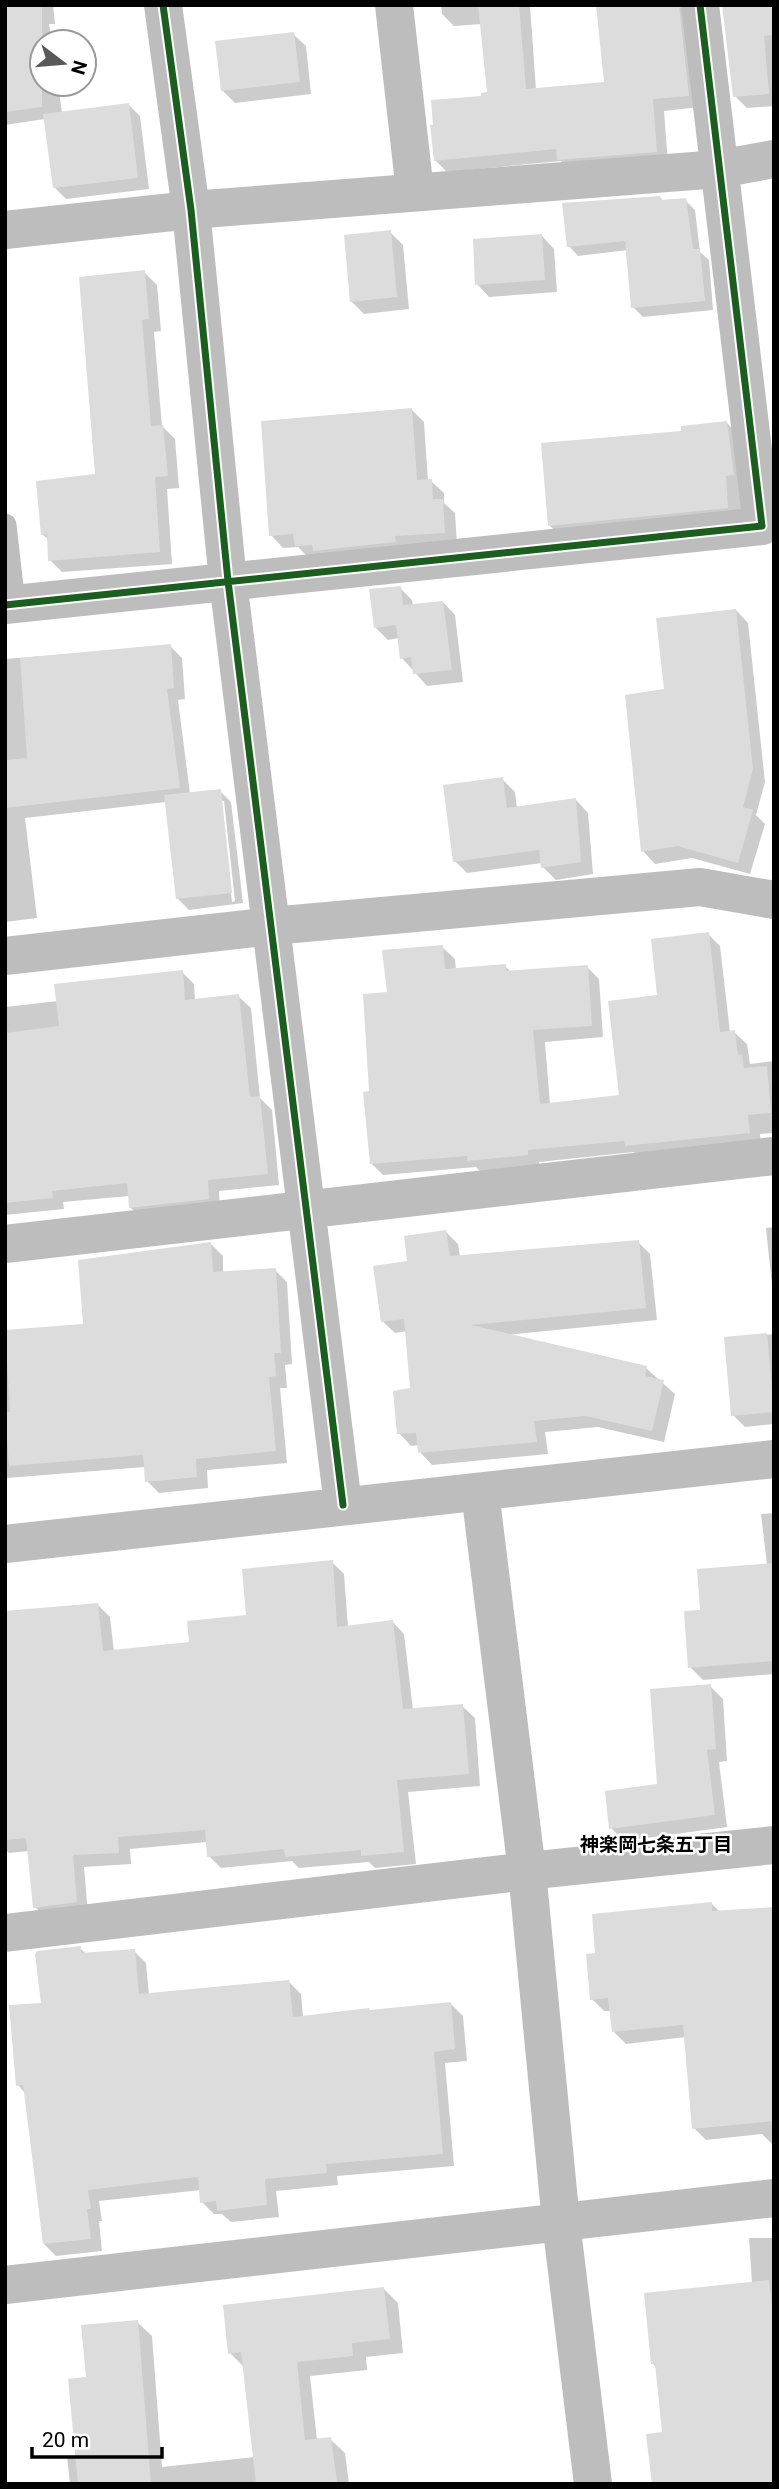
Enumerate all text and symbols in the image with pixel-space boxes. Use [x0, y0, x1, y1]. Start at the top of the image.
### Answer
north arrow [28, 28, 98, 98]
text: N [66, 58, 92, 77]
district label: 神楽岡七条五丁目 [580, 1833, 732, 1856]
scale bar [32, 2416, 161, 2460]
text: 20 m [42, 2428, 89, 2452]

